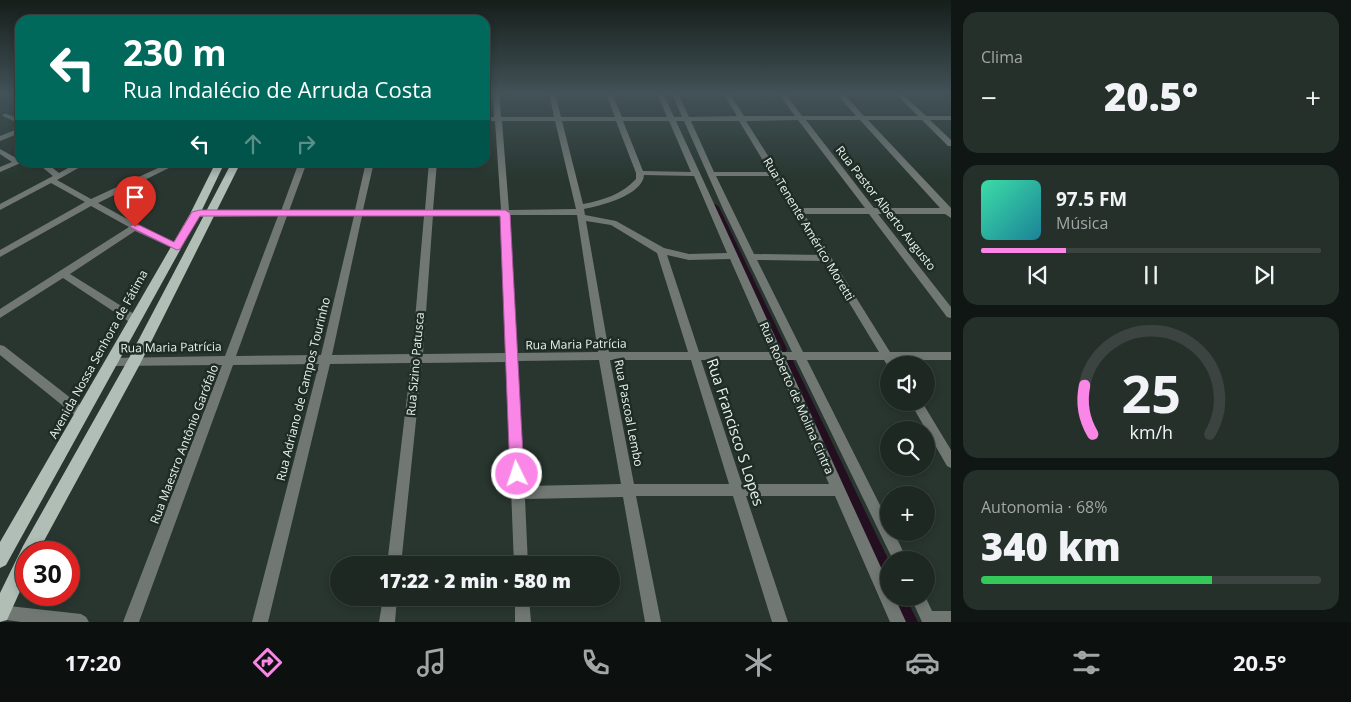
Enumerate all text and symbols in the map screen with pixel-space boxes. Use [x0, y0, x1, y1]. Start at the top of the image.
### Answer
text: 230 m [123, 29, 227, 76]
icon: left [40, 35, 105, 100]
text: Clima [981, 46, 1023, 68]
text: 20.5° [1104, 70, 1198, 122]
text: Rua Indalécio de Arruda Costa [123, 74, 432, 104]
text: − [981, 78, 997, 116]
text: + [1305, 78, 1321, 116]
icon: left [186, 130, 214, 158]
icon: ahead [239, 130, 267, 158]
icon: right [292, 130, 320, 158]
street label: Rua Pastor Alberto Augusto [832, 142, 940, 274]
street label: Rua Tenente Américo Moretti [759, 154, 859, 304]
pin [114, 176, 156, 227]
icon: arrive [121, 183, 149, 211]
text: 97.5 FM [1056, 186, 1127, 212]
text: Música [1056, 212, 1108, 234]
icon: previous [1024, 261, 1052, 289]
icon: pause [1137, 261, 1165, 289]
icon: next [1250, 261, 1278, 289]
street label: Avenida Nossa Senhora de Fátima [44, 267, 152, 441]
street label: Rua Adriano de Campos Tourinho [272, 295, 334, 483]
street label: Rua Sizino Patusca [402, 311, 428, 417]
street label: Rua Roberto de Molina Cintra [756, 319, 838, 477]
street label: Rua Maria Patrícia [525, 335, 627, 353]
street label: Rua Maria Patrícia [120, 338, 222, 356]
street label: Rua Francisco S Lopes [703, 356, 769, 508]
map controls [880, 356, 935, 606]
button: sound [880, 356, 935, 411]
text: 25 [1121, 357, 1181, 428]
street label: Rua Pascoal Lembo [610, 358, 648, 468]
street label: Rua Maestro Antônio Garófalo [146, 362, 222, 526]
text: km/h [1129, 420, 1173, 444]
button: search [880, 421, 935, 476]
position arrow [490, 447, 542, 499]
button: + [880, 486, 935, 541]
text: Autonomia · 68% [981, 496, 1107, 518]
text: 340 km [981, 520, 1121, 572]
speed limit sign: 30 [15, 541, 80, 606]
button: − [880, 551, 935, 606]
text: 17:22 · 2 min · 580 m [379, 568, 571, 594]
icon: directions [250, 645, 285, 680]
icon: music [414, 645, 449, 680]
icon: phone [578, 645, 613, 680]
icon: climate [741, 645, 776, 680]
icon: car [905, 645, 940, 680]
icon: filters [1069, 645, 1104, 680]
text: 17:20 [64, 647, 121, 677]
text: 20.5° [1233, 647, 1286, 677]

